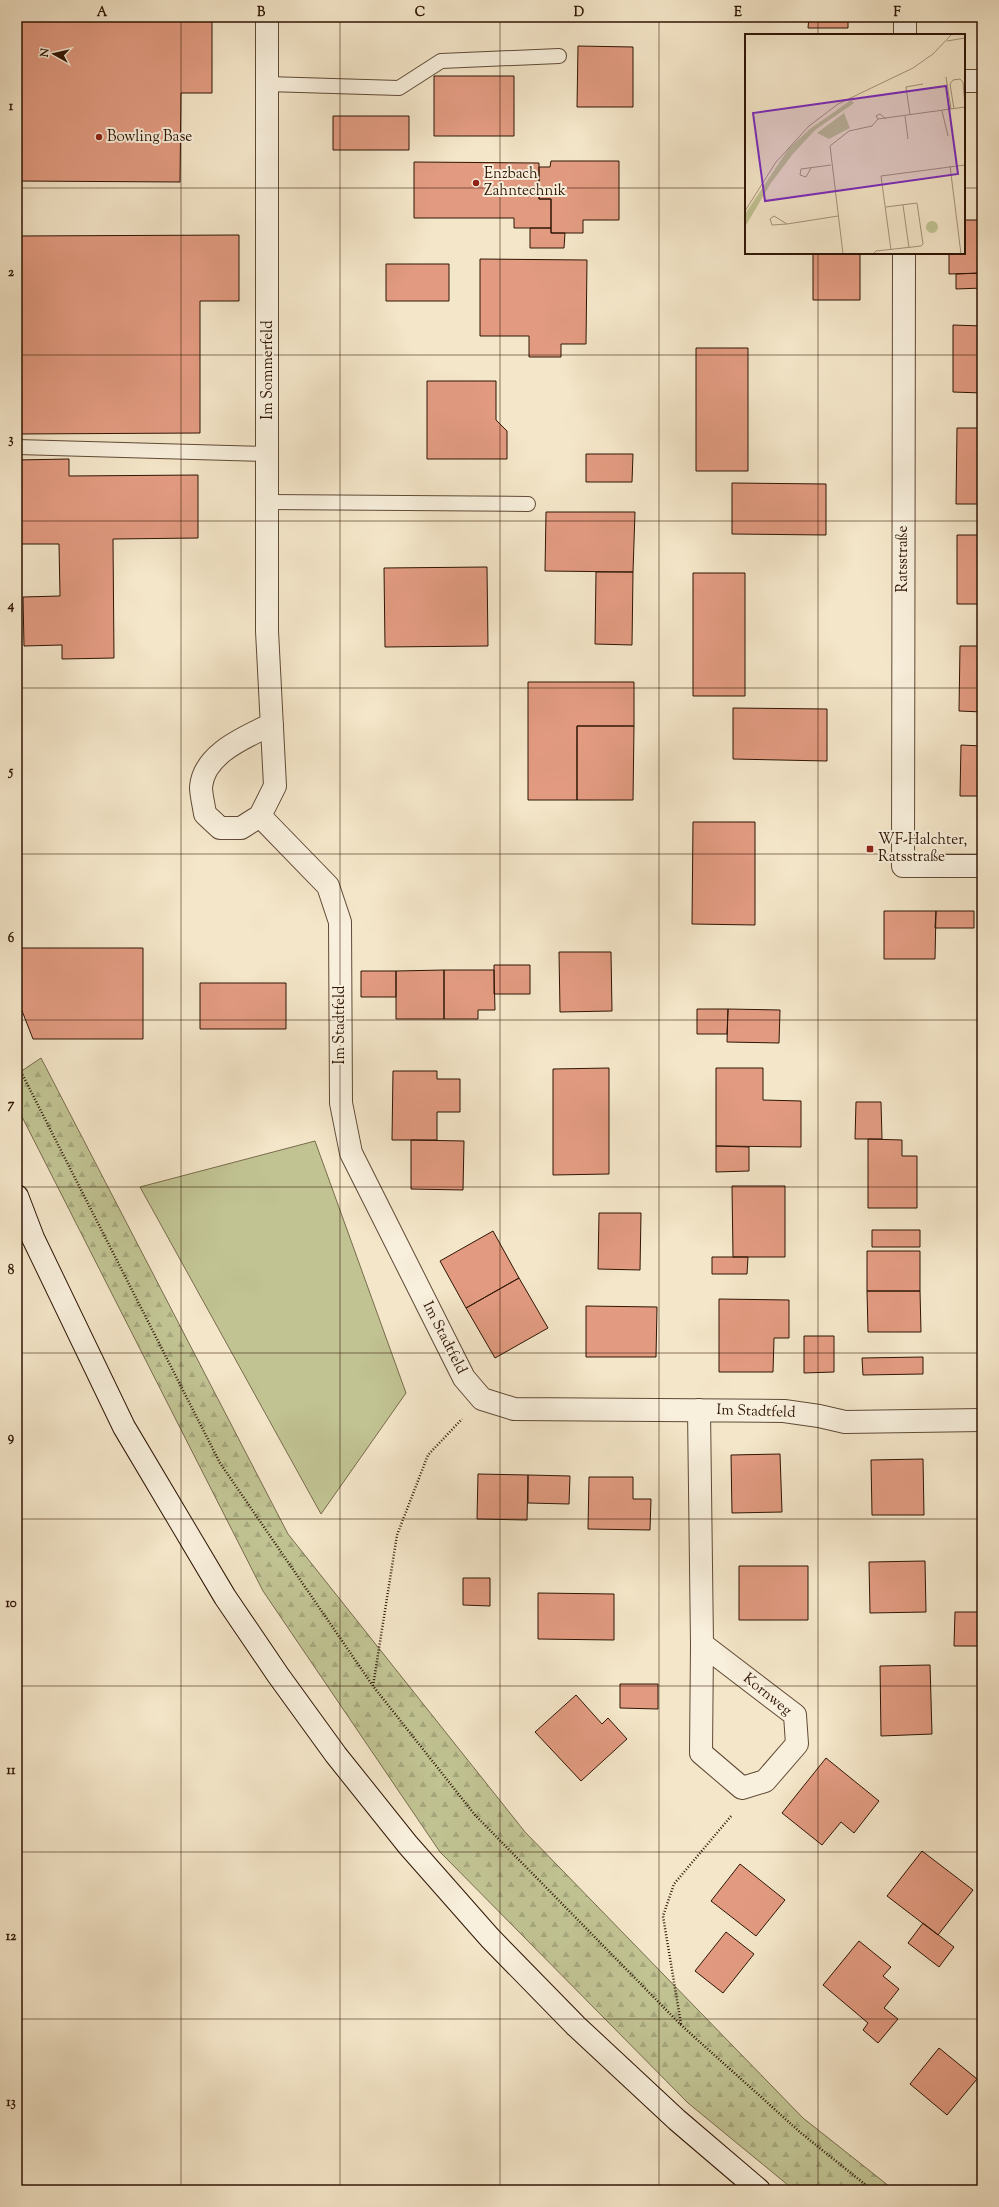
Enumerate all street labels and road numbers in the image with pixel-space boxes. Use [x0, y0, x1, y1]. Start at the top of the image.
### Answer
street label: Im Sommerfeld [258, 320, 279, 420]
street label: Ratsstraße [893, 525, 914, 593]
street label: Im Stadtfeld [330, 985, 351, 1065]
street label: Im Stadtfeld [417, 1298, 472, 1378]
street label: Im Stadtfeld [716, 1400, 796, 1424]
street label: Kornweg [738, 1669, 796, 1721]

